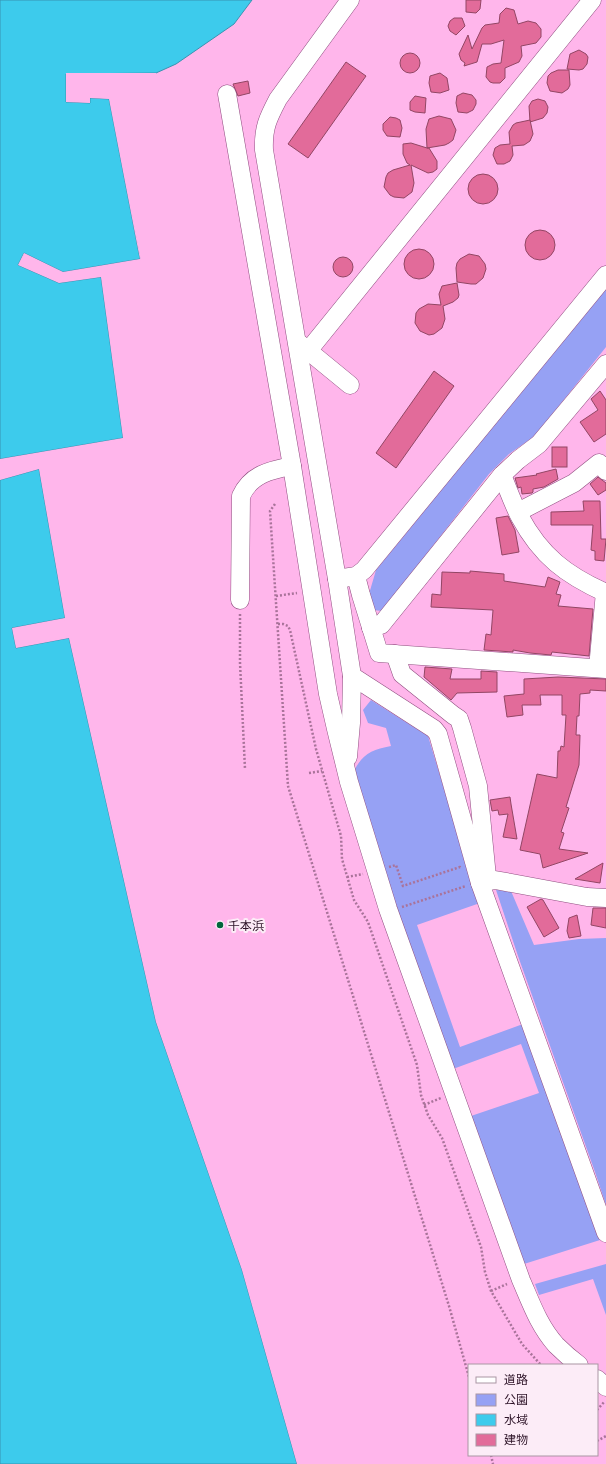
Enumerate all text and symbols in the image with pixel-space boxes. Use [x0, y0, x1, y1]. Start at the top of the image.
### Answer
place label: 千本浜 [228, 919, 264, 932]
marker: 千本浜 [215, 920, 225, 930]
legend [468, 1364, 598, 1456]
text: 道路 [504, 1373, 528, 1386]
text: 公園 [504, 1393, 528, 1406]
text: 水域 [504, 1413, 528, 1426]
text: 建物 [504, 1433, 528, 1446]

